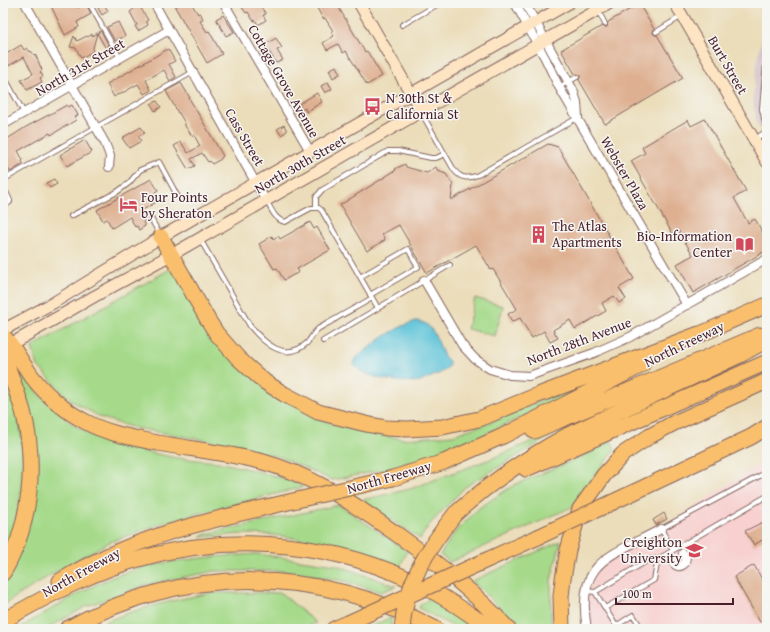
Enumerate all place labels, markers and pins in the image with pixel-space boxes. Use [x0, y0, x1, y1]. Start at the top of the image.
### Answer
place label: N 30th St & California St [386, 88, 459, 124]
bus stop icon: N 30th St & California St [363, 96, 383, 116]
place label: Four Points by Sheraton [141, 187, 212, 223]
hotel icon: Four Points by Sheraton [118, 195, 138, 215]
place label: The Atlas Apartments [552, 216, 622, 252]
building icon: The Atlas Apartments [529, 224, 549, 244]
place label: Bio-Information Center [637, 226, 732, 262]
library icon: Bio-Information Center [735, 234, 755, 254]
place label: Creighton University [621, 532, 682, 568]
school or university icon: Creighton University [685, 540, 705, 560]

